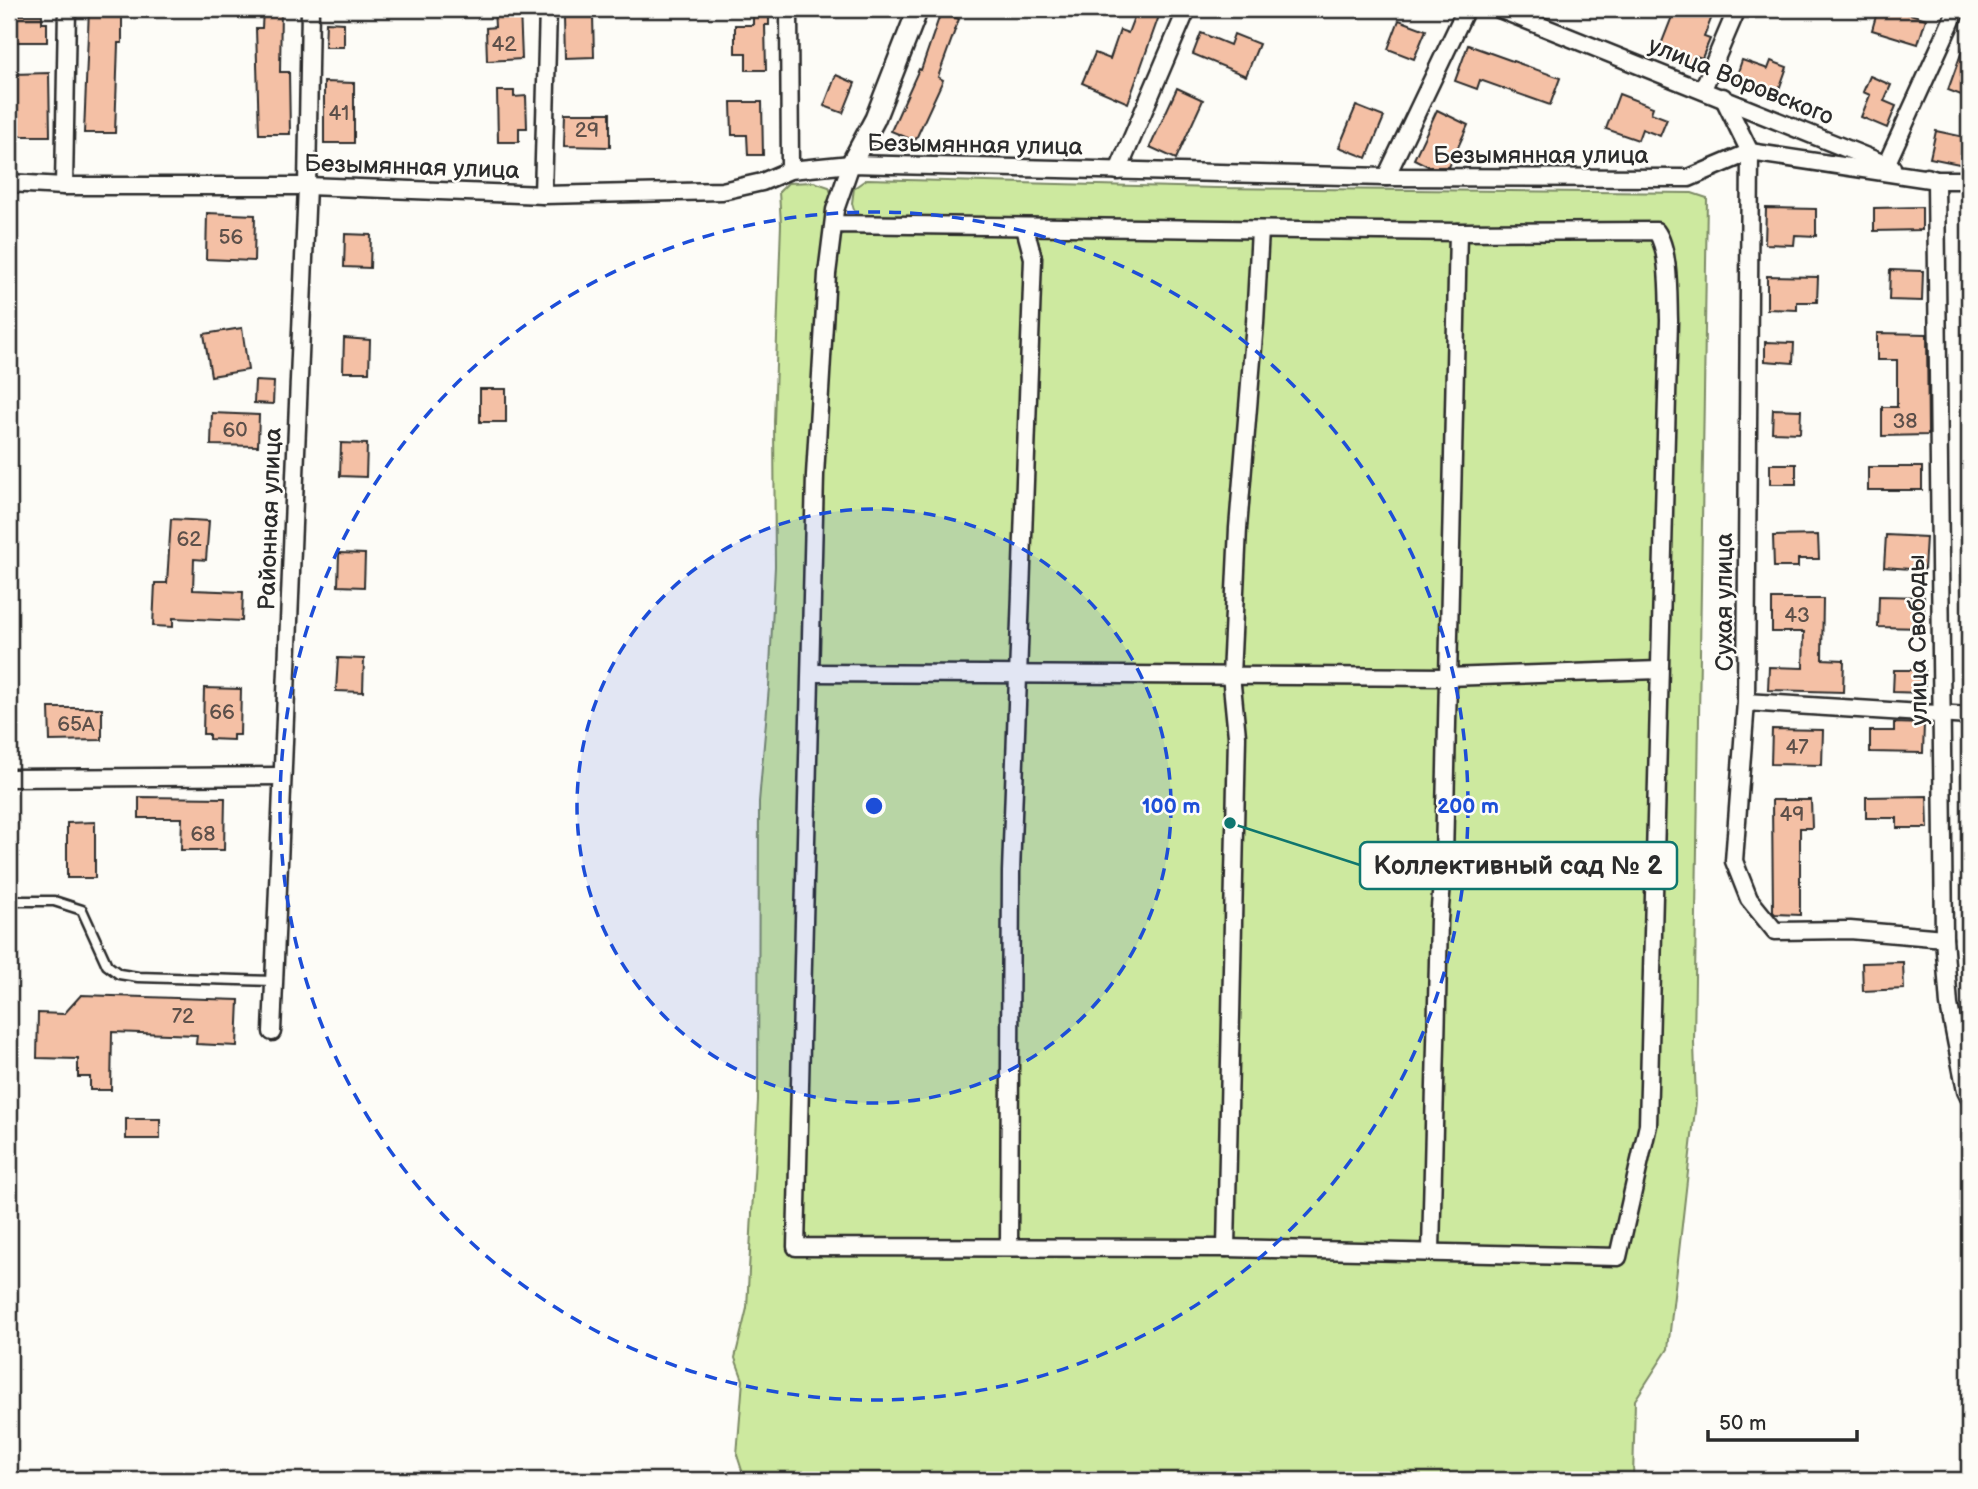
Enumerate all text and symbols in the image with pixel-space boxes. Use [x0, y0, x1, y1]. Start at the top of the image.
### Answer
street label: улица Воровского [1644, 31, 1838, 131]
house number: 42 [491, 32, 517, 57]
house number: 41 [329, 101, 349, 126]
house number: 29 [575, 118, 599, 143]
street label: Безымянная улица [867, 129, 1083, 161]
street label: Безымянная улица [1433, 141, 1649, 170]
street label: Безымянная улица [304, 149, 520, 185]
house number: 56 [219, 225, 244, 250]
house number: 38 [1892, 409, 1918, 434]
house number: 60 [222, 418, 248, 443]
street label: Районная улица [252, 427, 288, 611]
house number: 62 [176, 527, 202, 552]
street label: Сухая улица [1710, 533, 1739, 671]
street label: улица Свободы [1902, 554, 1934, 726]
house number: 43 [1784, 603, 1810, 628]
house number: 66 [209, 700, 235, 725]
house number: 65А [57, 712, 95, 737]
house number: 47 [1785, 735, 1809, 760]
centre of rings [862, 794, 886, 818]
text: 100 m [1142, 794, 1200, 819]
text: 200 m [1437, 794, 1499, 819]
house number: 49 [1780, 802, 1804, 827]
house number: 68 [190, 822, 216, 847]
callout: Коллективный сад № 2 [1360, 842, 1677, 889]
text: Коллективный сад № 2 [1374, 851, 1663, 882]
house number: 72 [172, 1004, 195, 1029]
scale bar [1708, 1398, 1857, 1442]
text: 50 m [1719, 1411, 1766, 1436]

